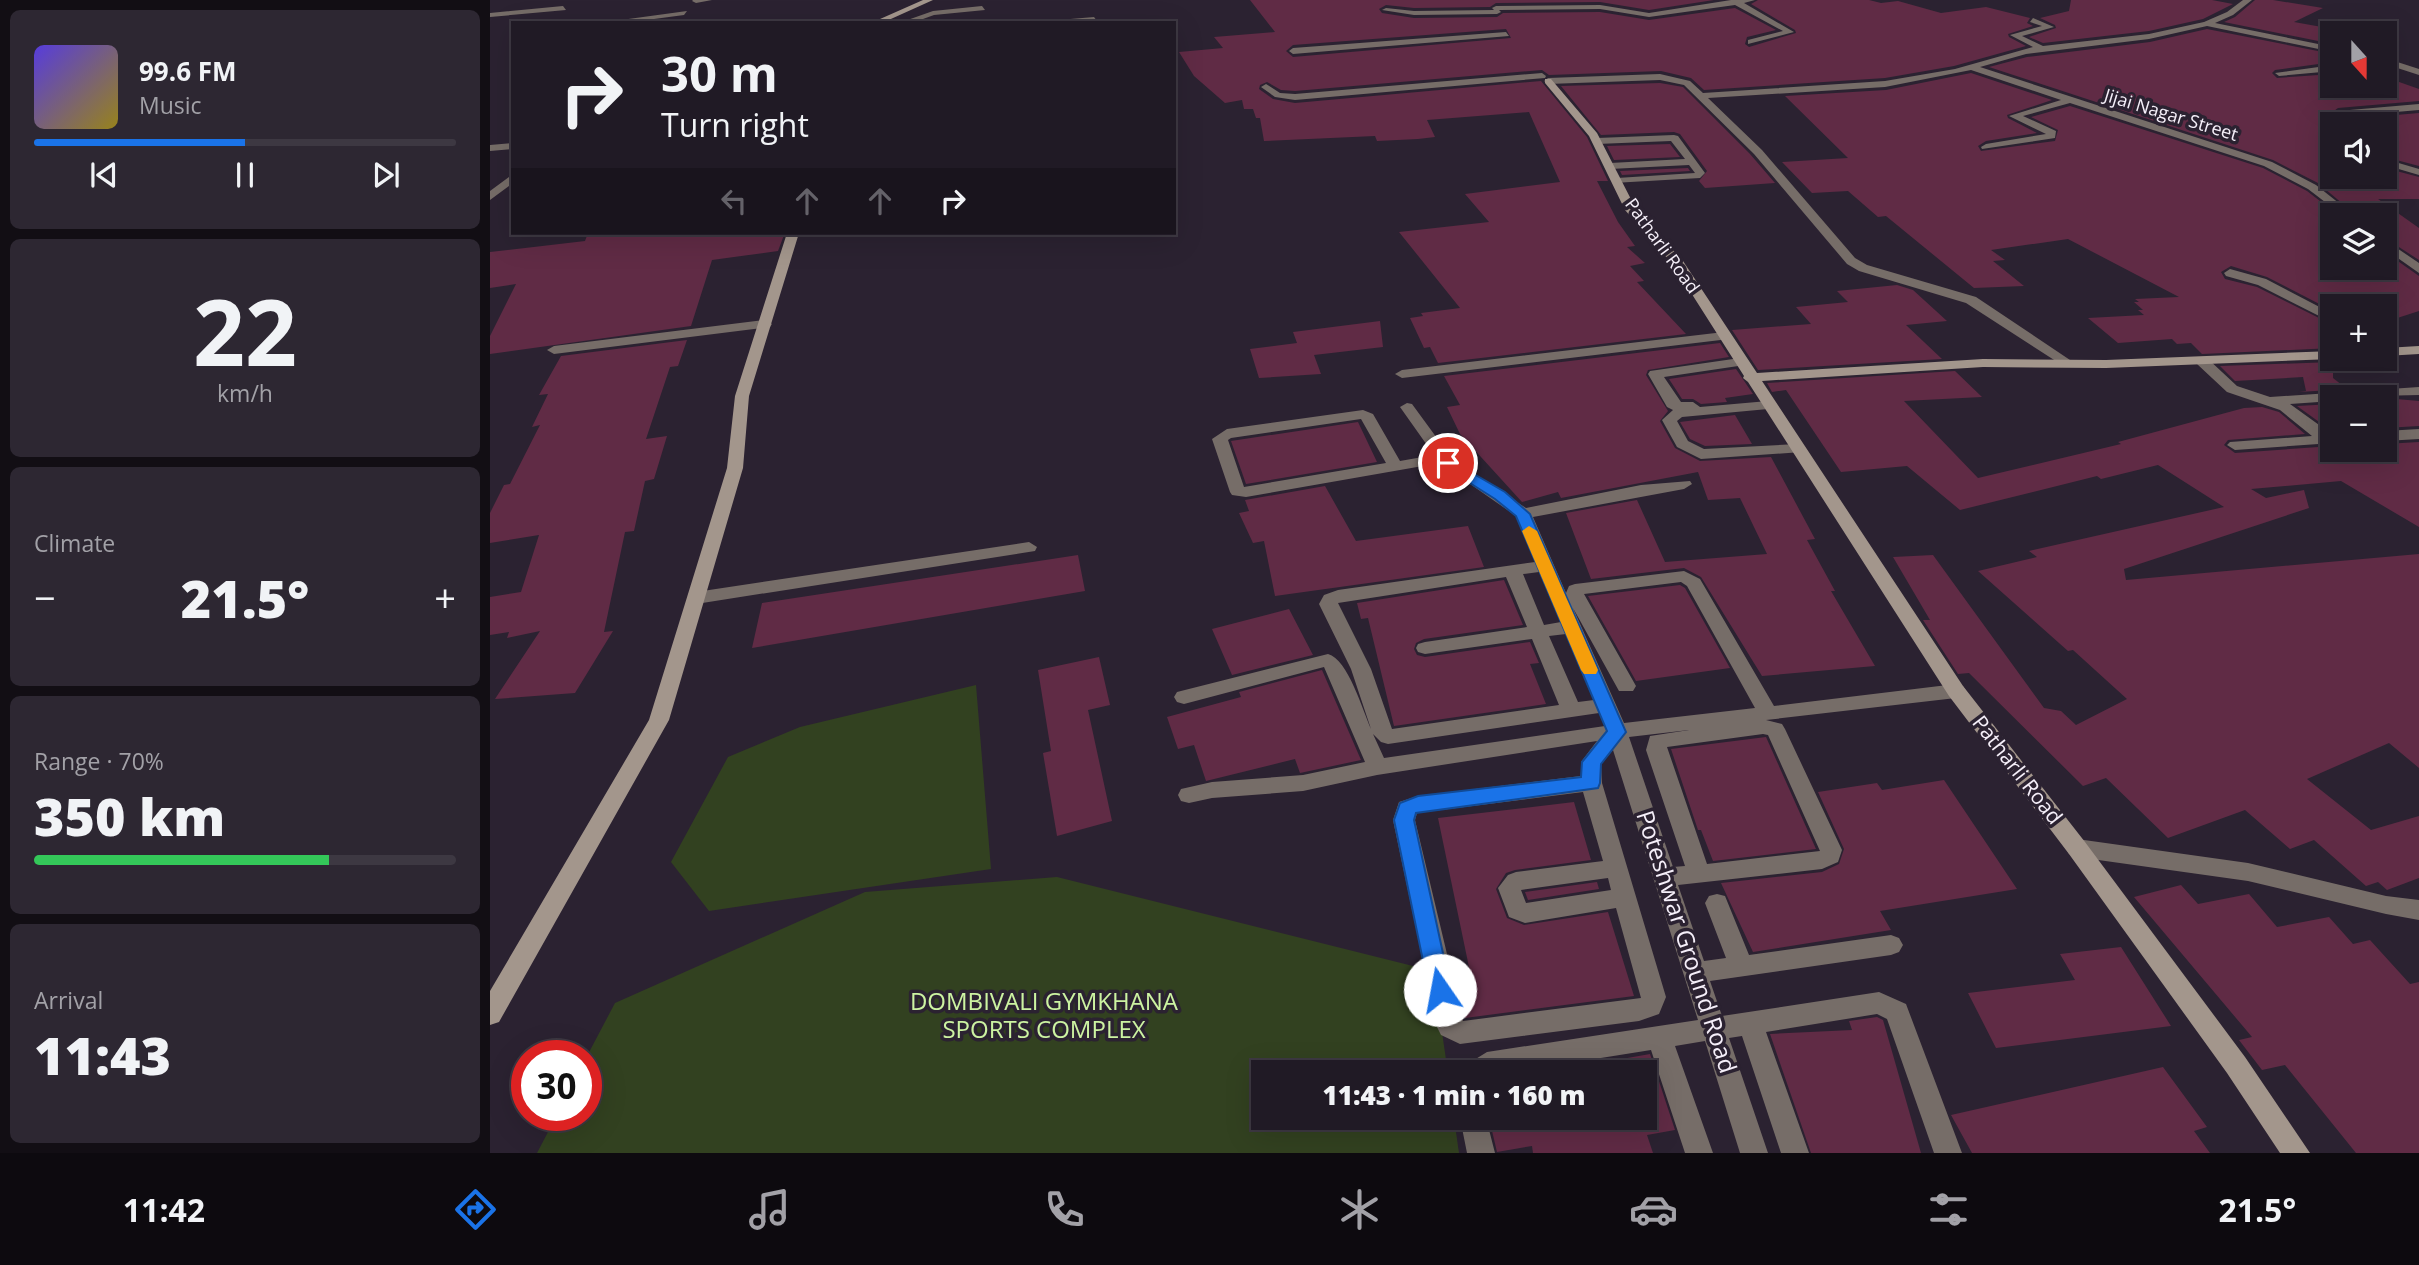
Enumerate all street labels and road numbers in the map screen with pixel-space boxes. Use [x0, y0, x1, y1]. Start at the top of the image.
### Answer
street label: Jijai Nagar Street [2100, 82, 2241, 146]
street label: Patharli Road [1620, 193, 1706, 298]
street label: Patharli Road [1966, 709, 2069, 830]
street label: Poteshwar Ground Road [1629, 806, 1746, 1077]

